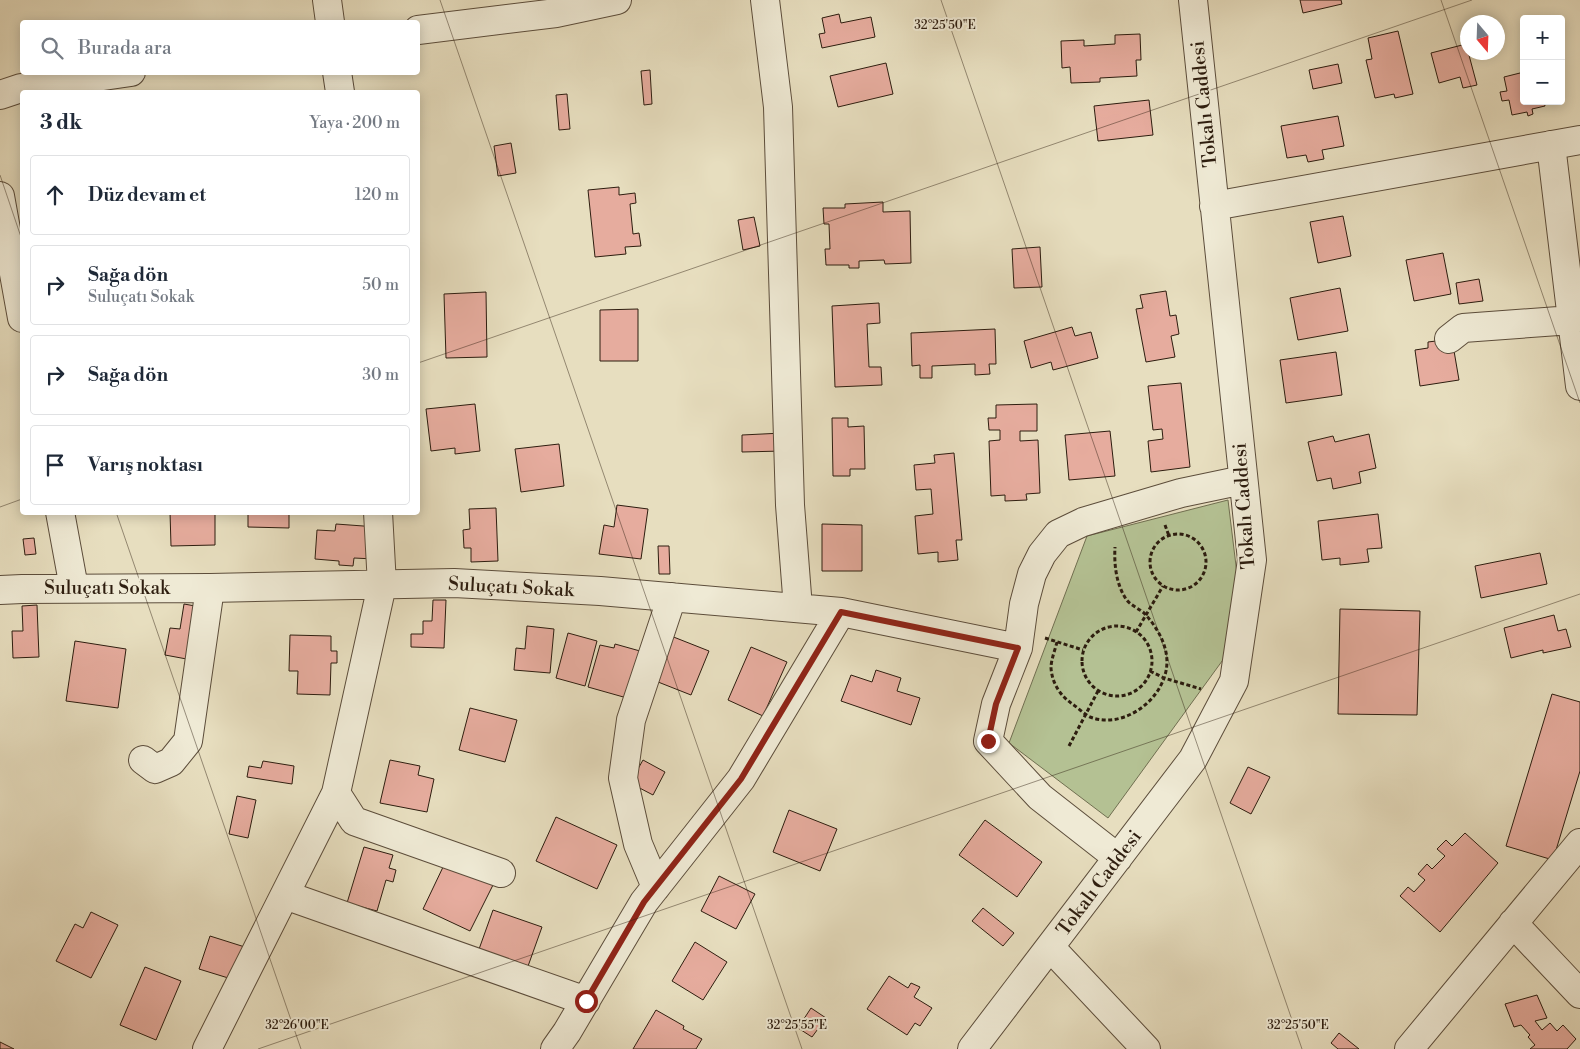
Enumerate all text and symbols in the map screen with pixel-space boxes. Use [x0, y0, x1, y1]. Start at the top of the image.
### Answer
north arrow [1460, 15, 1505, 60]
map controls [1520, 15, 1565, 105]
button: + [1520, 15, 1565, 60]
text: 32°25'50"E [914, 18, 976, 33]
search box [20, 20, 420, 75]
icon: search [38, 34, 66, 62]
text: Burada ara [78, 36, 172, 60]
street label: Tokalı Caddesi [1185, 40, 1223, 168]
button: − [1520, 60, 1565, 105]
text: 3 dk [40, 110, 82, 136]
text: Yaya · 200 m [310, 113, 400, 133]
icon: ahead [41, 181, 69, 209]
text: Düz devam et [88, 183, 206, 207]
text: 120 m [355, 185, 399, 205]
text: Sağa dön [88, 263, 168, 287]
icon: right [41, 271, 69, 299]
text: 50 m [362, 275, 399, 295]
text: Suluçatı Sokak [88, 287, 194, 307]
icon: right [41, 361, 69, 389]
text: Sağa dön [88, 363, 168, 387]
text: 30 m [362, 365, 399, 385]
street label: Tokalı Caddesi [1228, 442, 1260, 570]
icon: arrive [41, 451, 69, 479]
text: Varış noktası [88, 453, 203, 477]
street label: Suluçatı Sokak [447, 572, 576, 602]
street label: Suluçatı Sokak [44, 576, 171, 600]
route end [977, 730, 1000, 753]
street label: Tokalı Caddesi [1051, 825, 1147, 941]
route start [575, 990, 598, 1013]
text: 32°26'00"E [265, 1018, 329, 1033]
text: 32°25'55"E [767, 1018, 827, 1033]
text: 32°25'50"E [1267, 1018, 1329, 1033]

